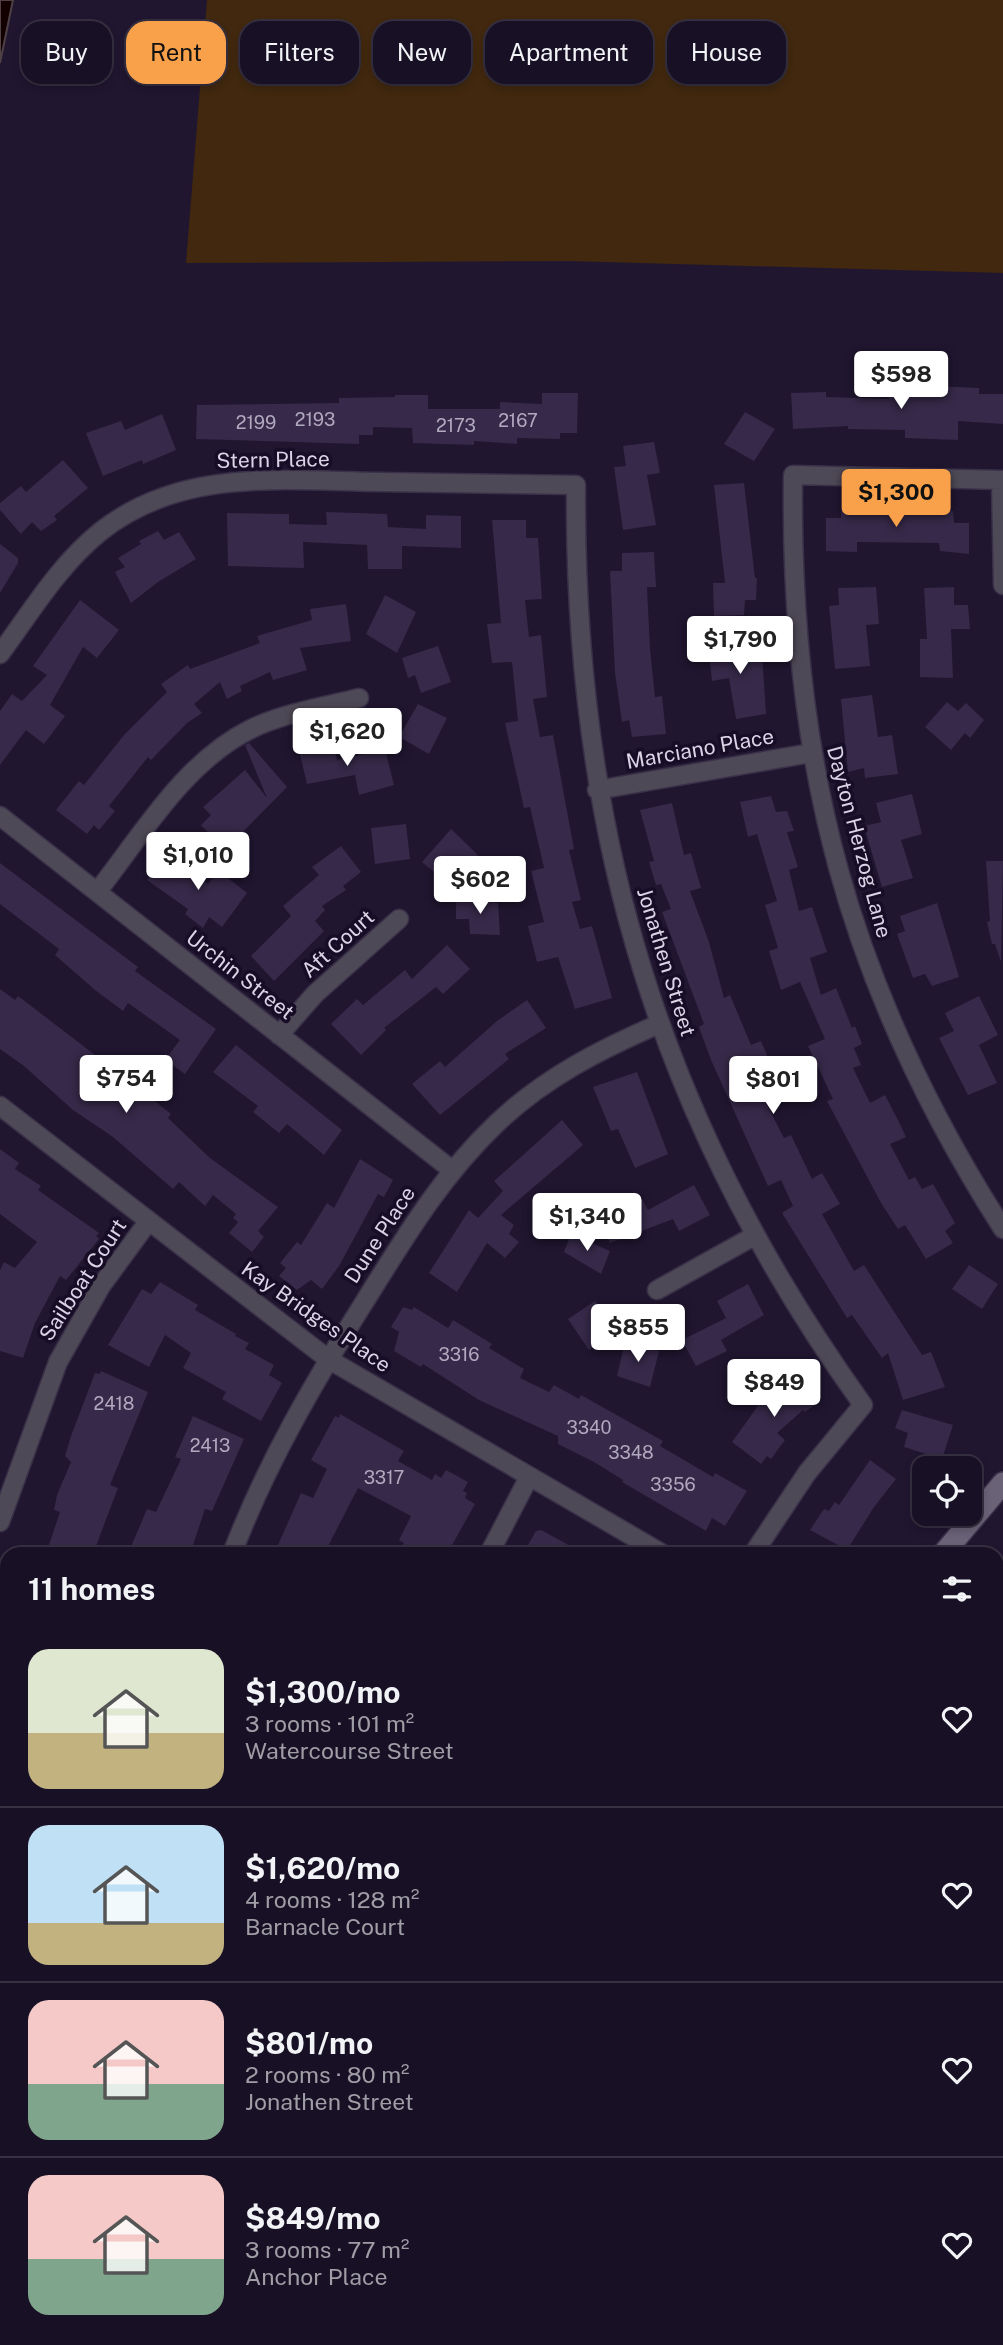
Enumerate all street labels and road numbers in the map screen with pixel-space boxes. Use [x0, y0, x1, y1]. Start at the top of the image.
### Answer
street label: Stern Place [216, 446, 330, 473]
street label: Marciano Place [624, 723, 776, 774]
street label: Dayton Herzog Lane [822, 743, 897, 941]
street label: Jonathen Street [632, 885, 701, 1039]
street label: Aft Court [296, 904, 379, 983]
street label: Urchin Street [181, 925, 299, 1024]
street label: Dune Place [339, 1182, 420, 1288]
street label: Sailboat Court [34, 1214, 131, 1345]
street label: Kay Bridges Place [237, 1256, 396, 1377]

